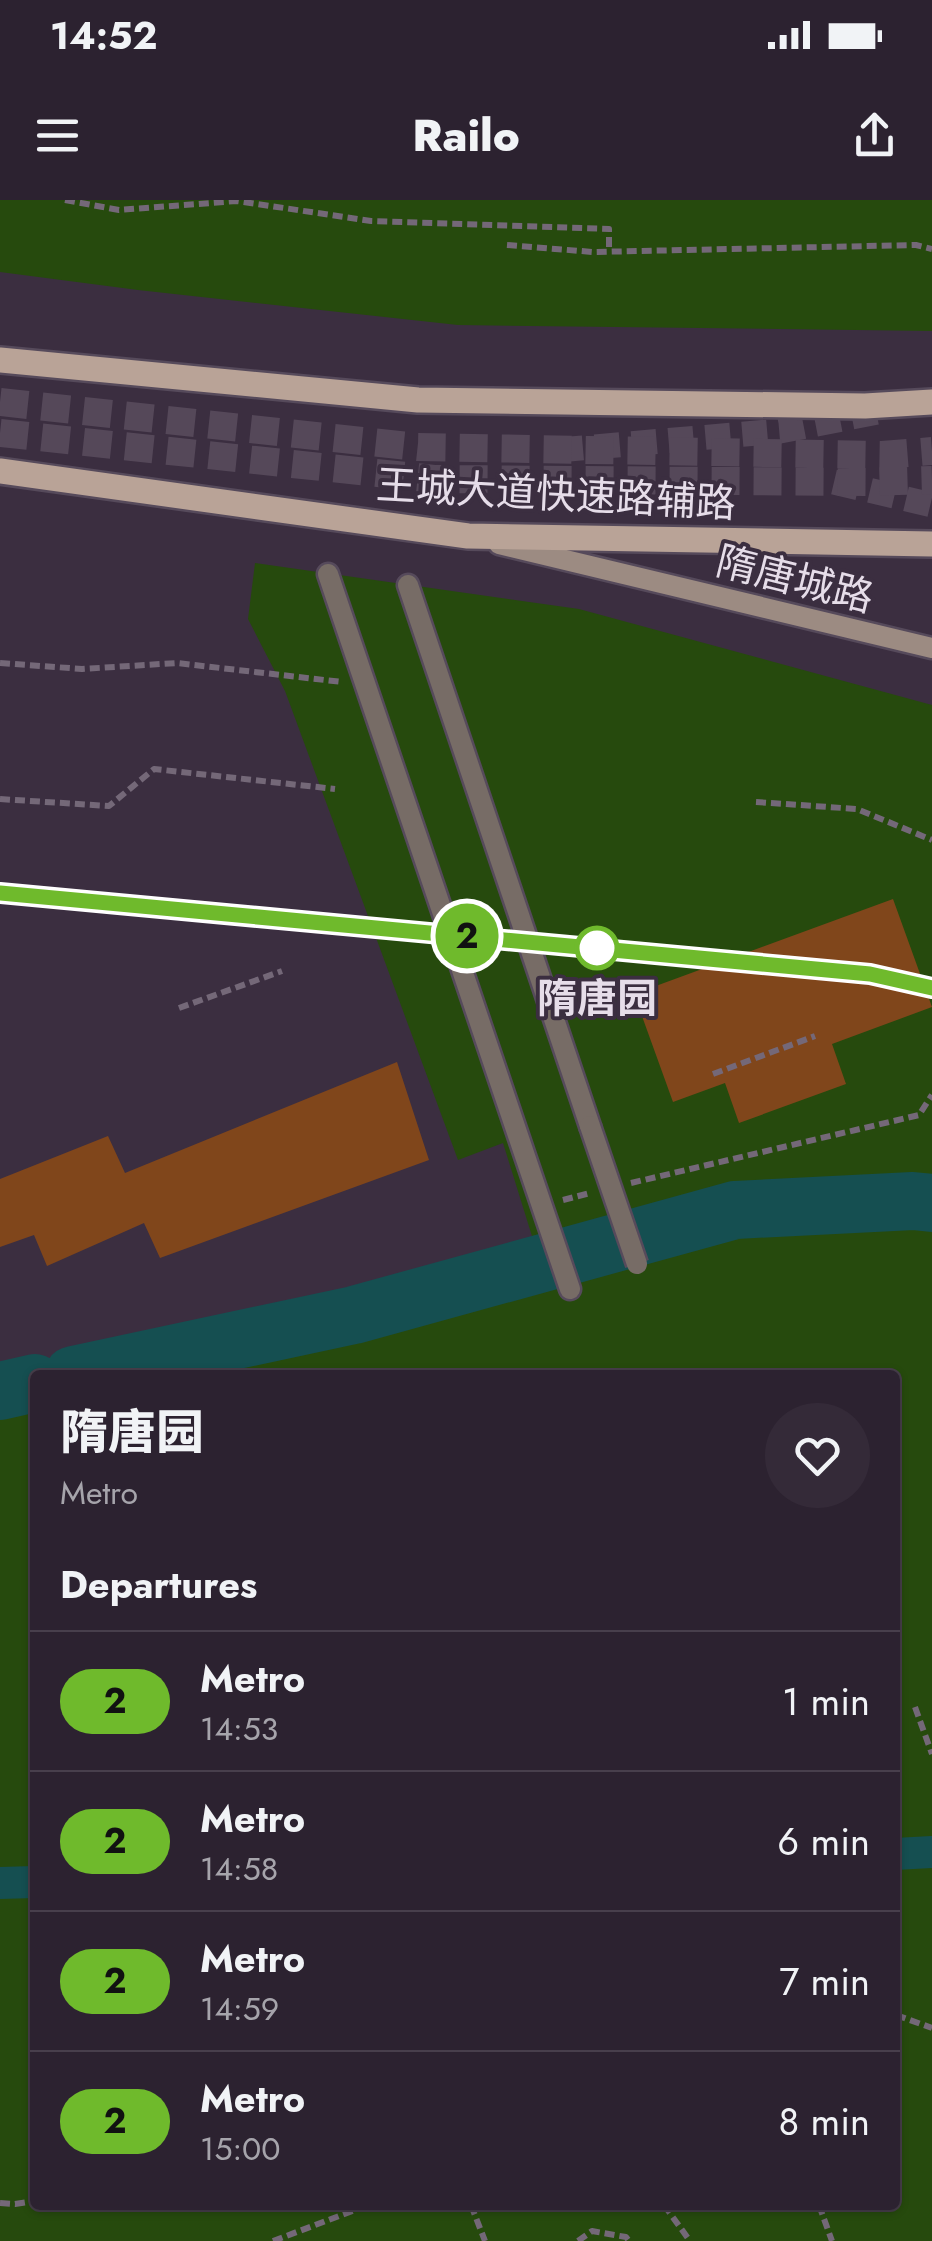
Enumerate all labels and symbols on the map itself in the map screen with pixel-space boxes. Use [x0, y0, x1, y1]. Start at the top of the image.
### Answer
street label: 王城大道快速路辅路 [375, 456, 737, 532]
street label: 隋唐城路 [710, 532, 880, 626]
line badge: 2 [434, 904, 500, 968]
marker: 隋唐园 [576, 927, 618, 969]
place label: 隋唐园 [537, 969, 657, 1027]

